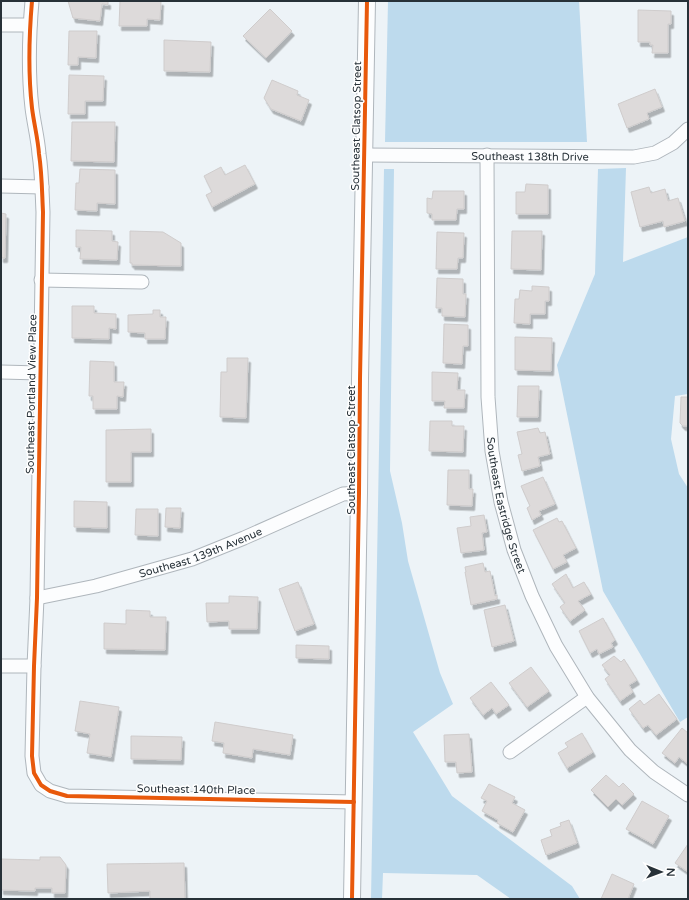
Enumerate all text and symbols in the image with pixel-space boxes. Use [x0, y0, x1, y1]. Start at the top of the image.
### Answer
street label: Southeast Clatsop Street [349, 61, 364, 191]
street label: Southeast 138th Drive [471, 150, 589, 164]
street label: Southeast Portland View Place [24, 314, 39, 474]
street label: Southeast Clatsop Street [345, 385, 358, 515]
street label: Southeast Eastridge Street [484, 436, 528, 575]
street label: Southeast 139th Avenue [138, 525, 264, 581]
street label: Southeast 140th Place [137, 782, 255, 797]
north arrow [641, 852, 681, 892]
text: N [664, 868, 677, 877]

